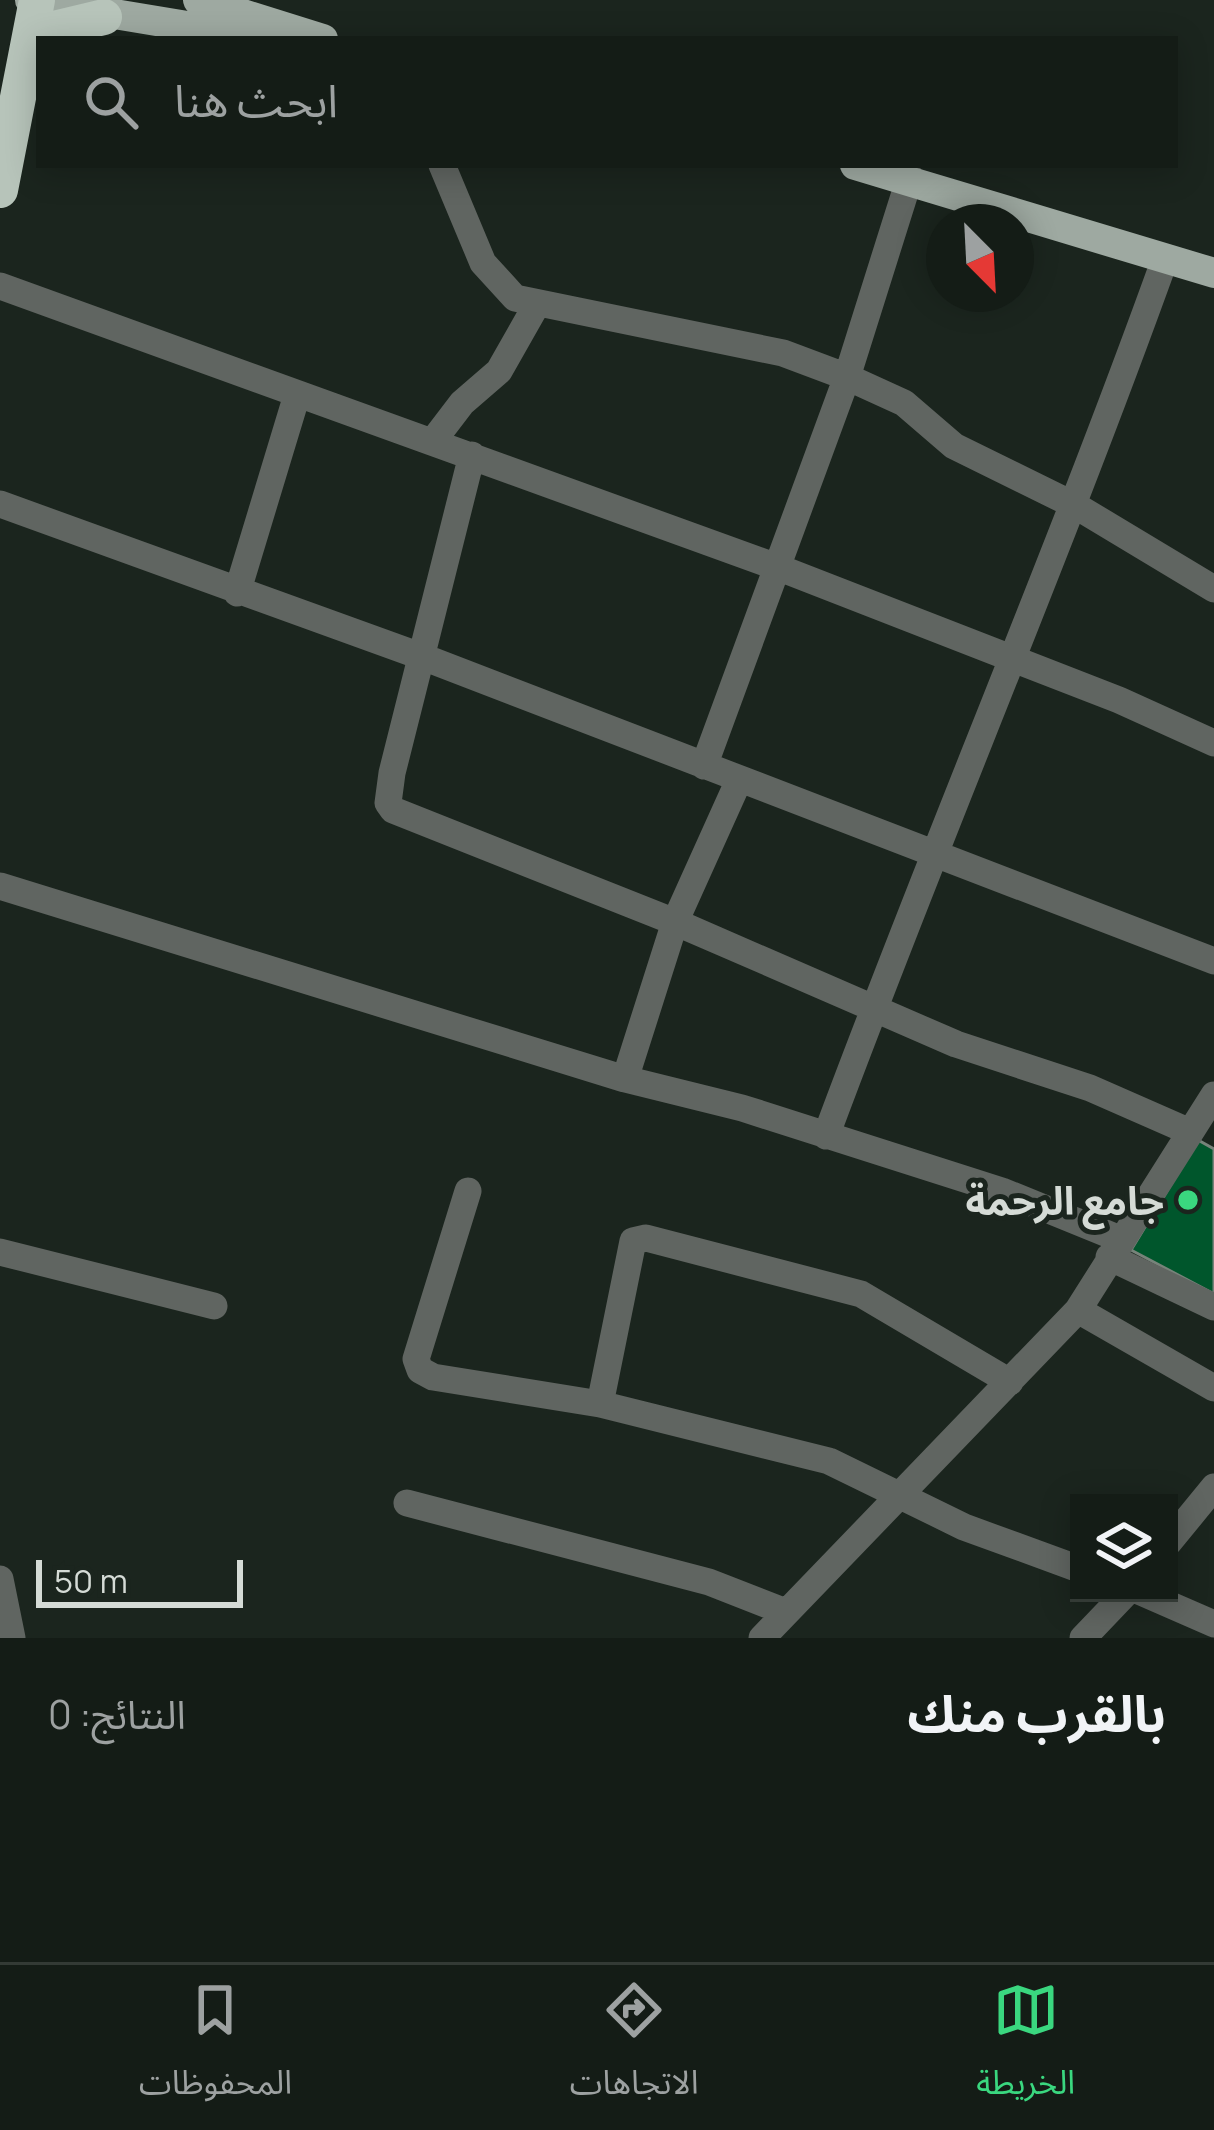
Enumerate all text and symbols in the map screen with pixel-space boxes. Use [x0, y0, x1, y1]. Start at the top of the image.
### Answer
search box [36, 36, 1178, 168]
icon: search [78, 69, 144, 135]
text: ابحث هنا [174, 69, 338, 131]
north arrow [926, 204, 1034, 312]
place label: جامع الرحمة [966, 1173, 1164, 1230]
marker: جامع الرحمة [1175, 1187, 1201, 1213]
map controls [1070, 1494, 1178, 1602]
button: layers [1070, 1494, 1178, 1602]
scale bar [36, 1554, 243, 1607]
text: 50 m [54, 1558, 128, 1603]
text: بالقرب منك [907, 1678, 1166, 1747]
text: النتائج: 0 [48, 1687, 186, 1741]
tab: المحفوظات [139, 1977, 292, 2118]
tab: الاتجاهات [570, 1977, 699, 2118]
tab: الخريطة [976, 1977, 1075, 2118]

